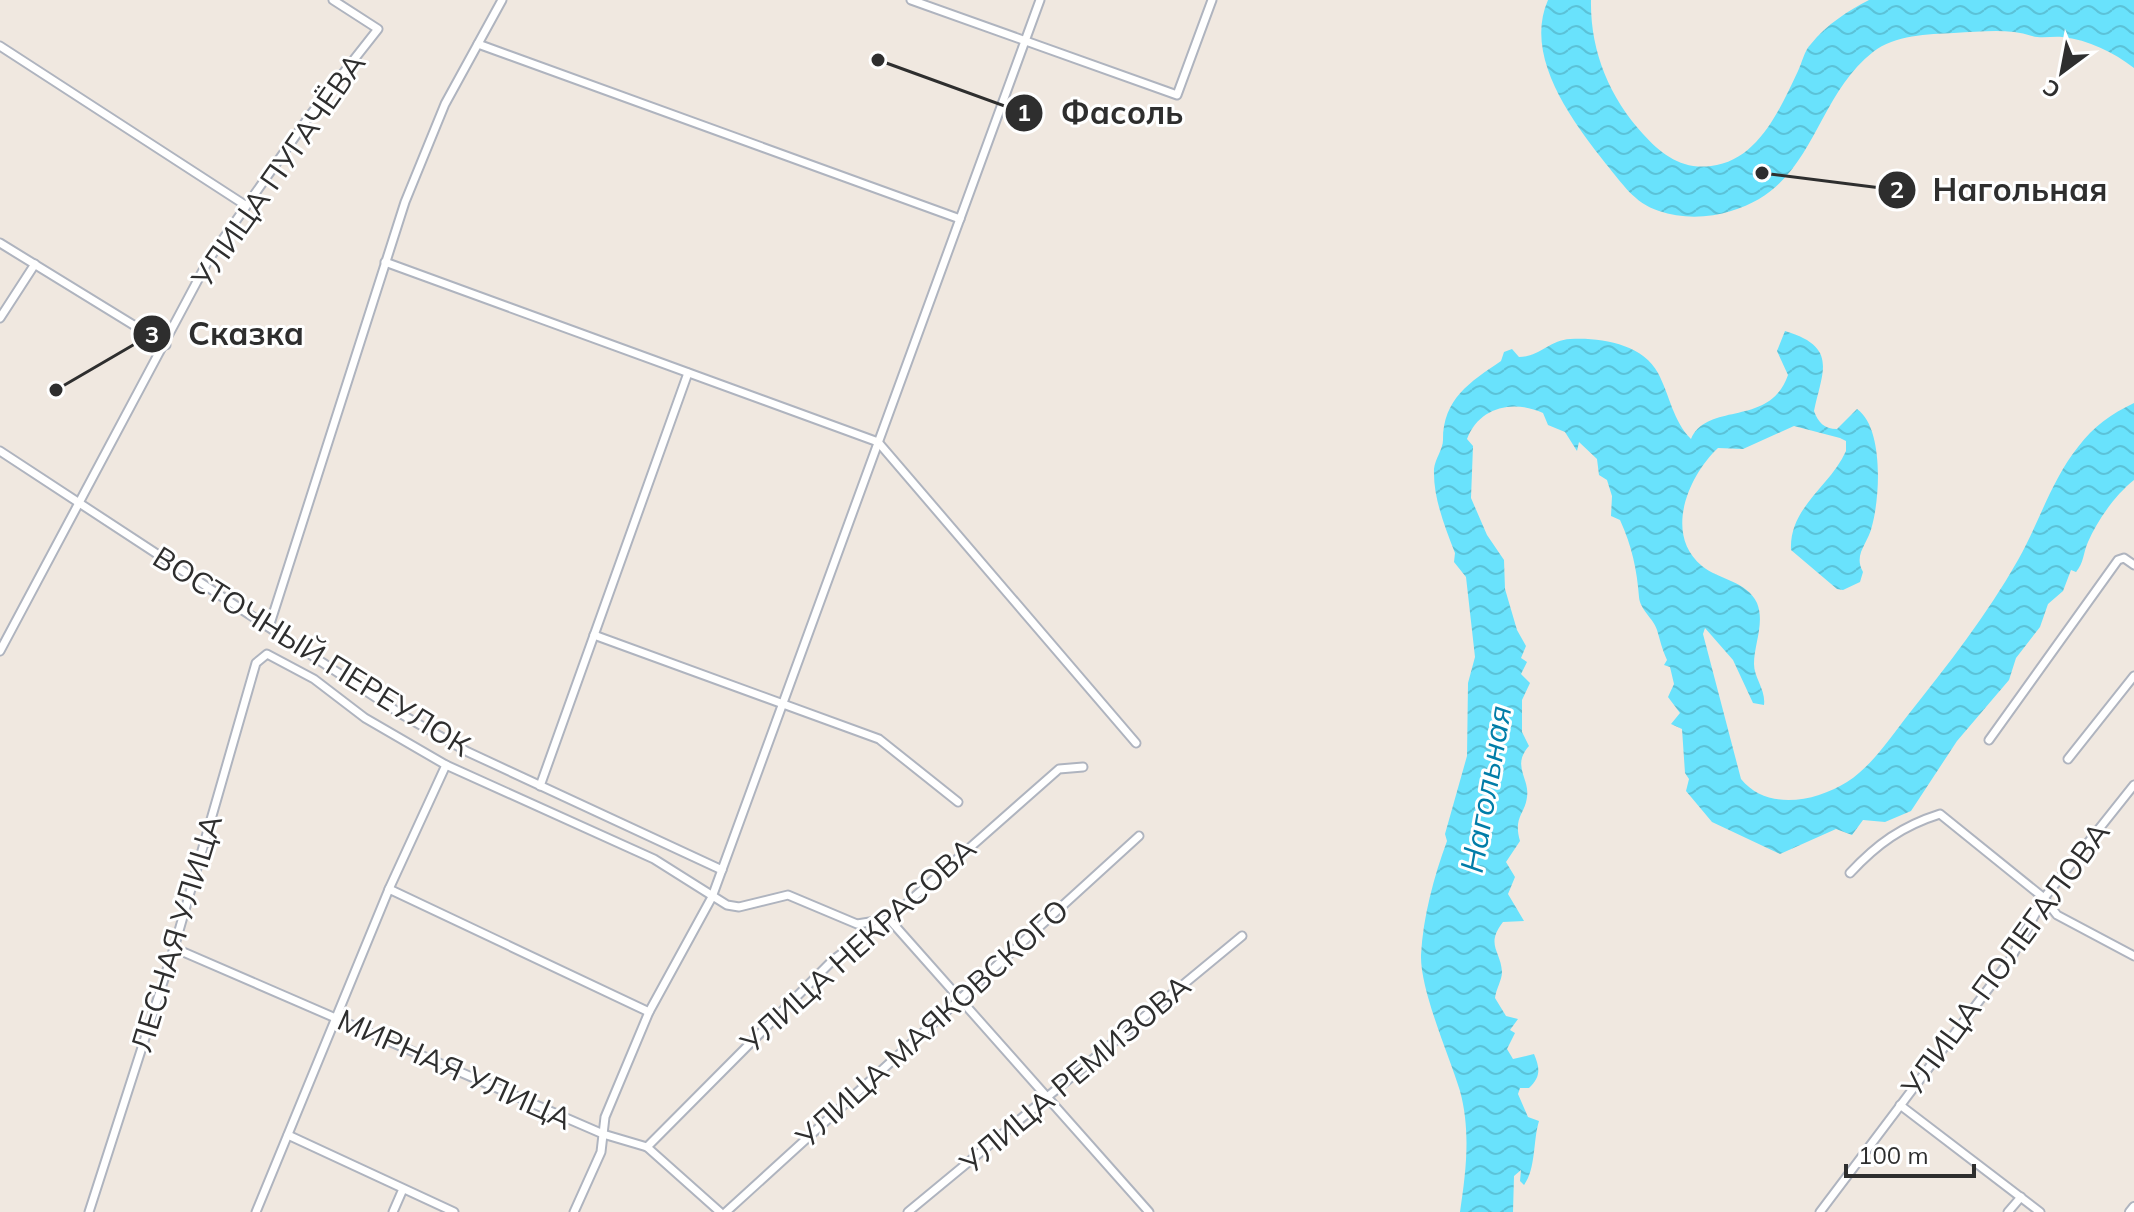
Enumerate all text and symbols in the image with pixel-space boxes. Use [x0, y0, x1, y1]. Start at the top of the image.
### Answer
north arrow [2022, 32, 2102, 112]
street label: УЛИЦА ПУГАЧЁВА [182, 45, 373, 295]
text: С [2038, 73, 2065, 105]
callout: Фасоль [1004, 85, 1199, 141]
text: Фасоль [1061, 92, 1183, 132]
text: 1 [1017, 97, 1031, 127]
callout: Нагольная [1877, 162, 2124, 218]
text: Нагольная [1933, 169, 2107, 209]
text: 2 [1890, 174, 1904, 204]
callout: Сказка [132, 306, 320, 362]
text: Сказка [188, 313, 304, 353]
text: 3 [145, 319, 159, 349]
street label: ВОСТОЧНЫЙ ПЕРЕУЛОК [146, 538, 478, 765]
water label: Нагольная [1451, 702, 1519, 876]
street label: ЛЕСНАЯ УЛИЦА [122, 810, 230, 1056]
street label: УЛИЦА ПОЛЕГАЛОВА [1892, 814, 2117, 1104]
street label: УЛИЦА НЕКРАСОВА [732, 829, 984, 1061]
street label: УЛИЦА МАЯКОВСКОГО [787, 891, 1076, 1156]
street label: УЛИЦА РЕМИЗОВА [951, 966, 1198, 1182]
street label: МИРНАЯ УЛИЦА [332, 1000, 578, 1138]
scale bar [1846, 1128, 1974, 1178]
text: 100 m [1858, 1140, 1929, 1170]

